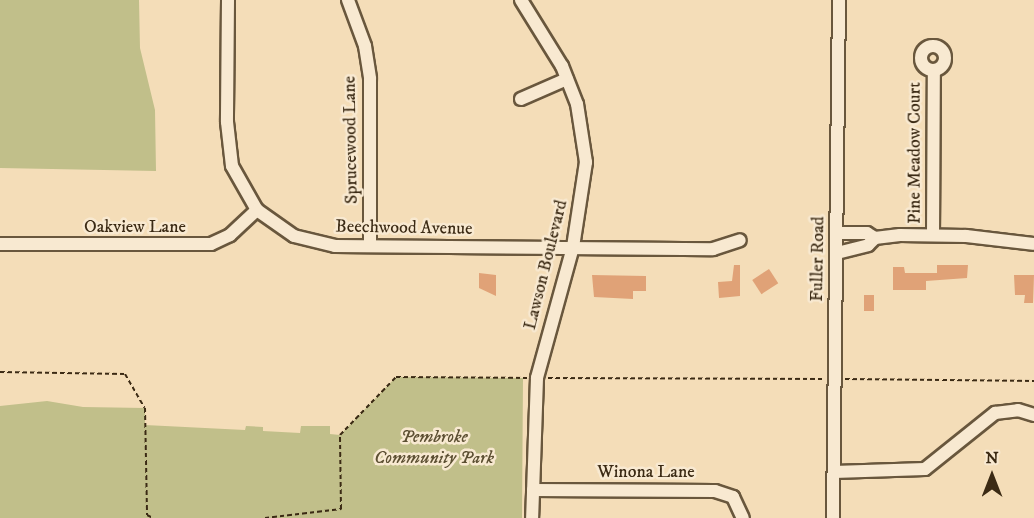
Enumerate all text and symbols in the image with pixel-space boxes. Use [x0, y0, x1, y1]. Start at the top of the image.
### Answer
street label: Sprucewood Lane [339, 76, 363, 204]
street label: Pine Meadow Court [904, 82, 926, 224]
street label: Lawson Boulevard [519, 198, 573, 332]
street label: Oakview Lane [84, 216, 186, 238]
street label: Beechwood Avenue [335, 216, 473, 240]
street label: Fuller Road [806, 216, 830, 302]
park label: Pembroke Community Park [374, 427, 494, 470]
north arrow [962, 446, 1022, 506]
text: N [985, 448, 999, 468]
street label: Winona Lane [597, 461, 695, 483]

